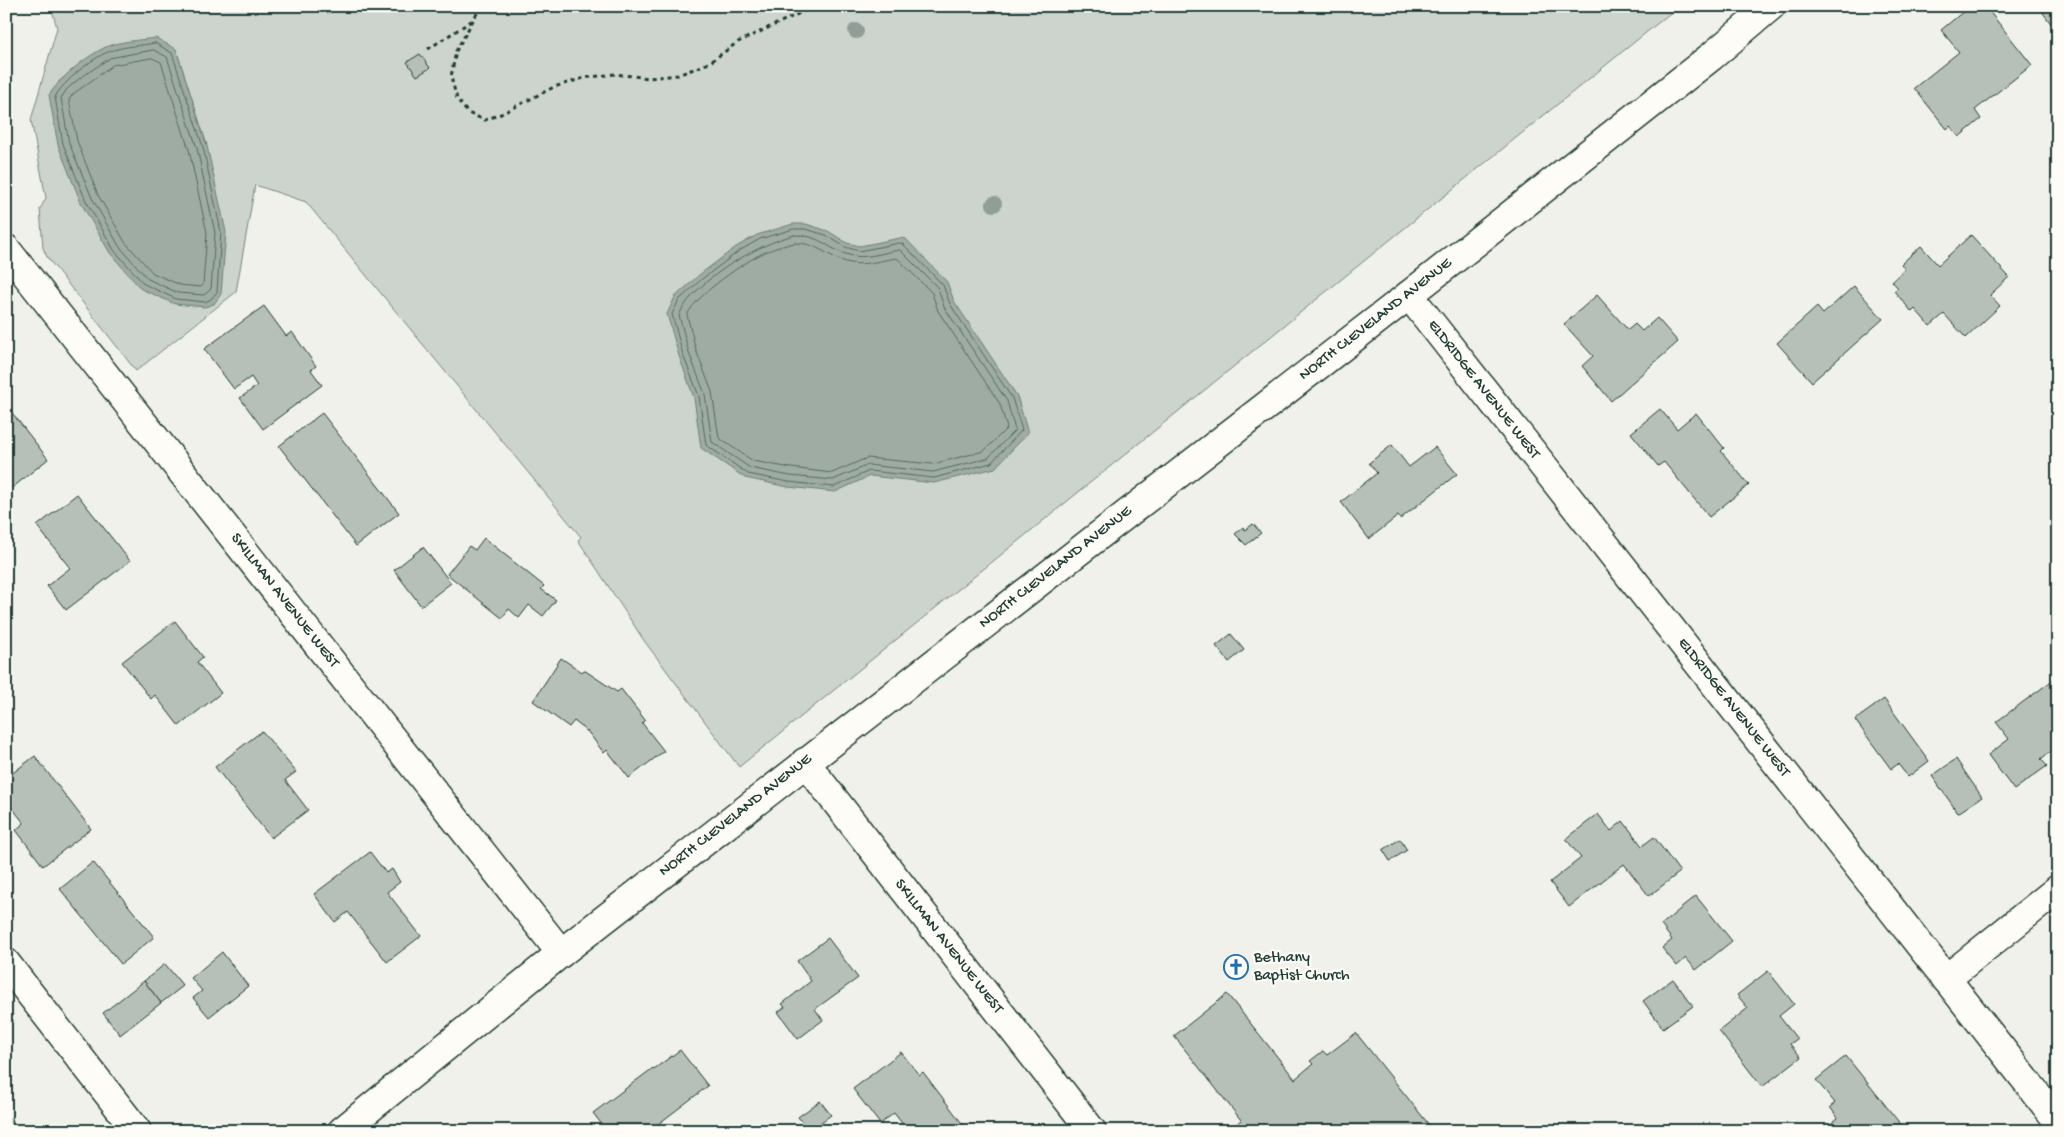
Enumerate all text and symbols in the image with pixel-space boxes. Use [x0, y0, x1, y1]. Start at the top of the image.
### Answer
street label: NORTH CLEVELAND AVENUE [1296, 254, 1457, 386]
street label: ELDRIDGE AVENUE WEST [1423, 317, 1544, 464]
street label: NORTH CLEVELAND AVENUE [976, 502, 1137, 634]
street label: SKILLMAN AVENUE WEST [226, 530, 343, 673]
street label: ELDRIDGE AVENUE WEST [1673, 635, 1794, 782]
street label: NORTH CLEVELAND AVENUE [656, 750, 817, 882]
street label: SKILLMAN AVENUE WEST [890, 876, 1007, 1019]
place label: Bethany Baptist Church [1253, 949, 1350, 986]
church icon: Bethany Baptist Church [1223, 954, 1249, 980]

